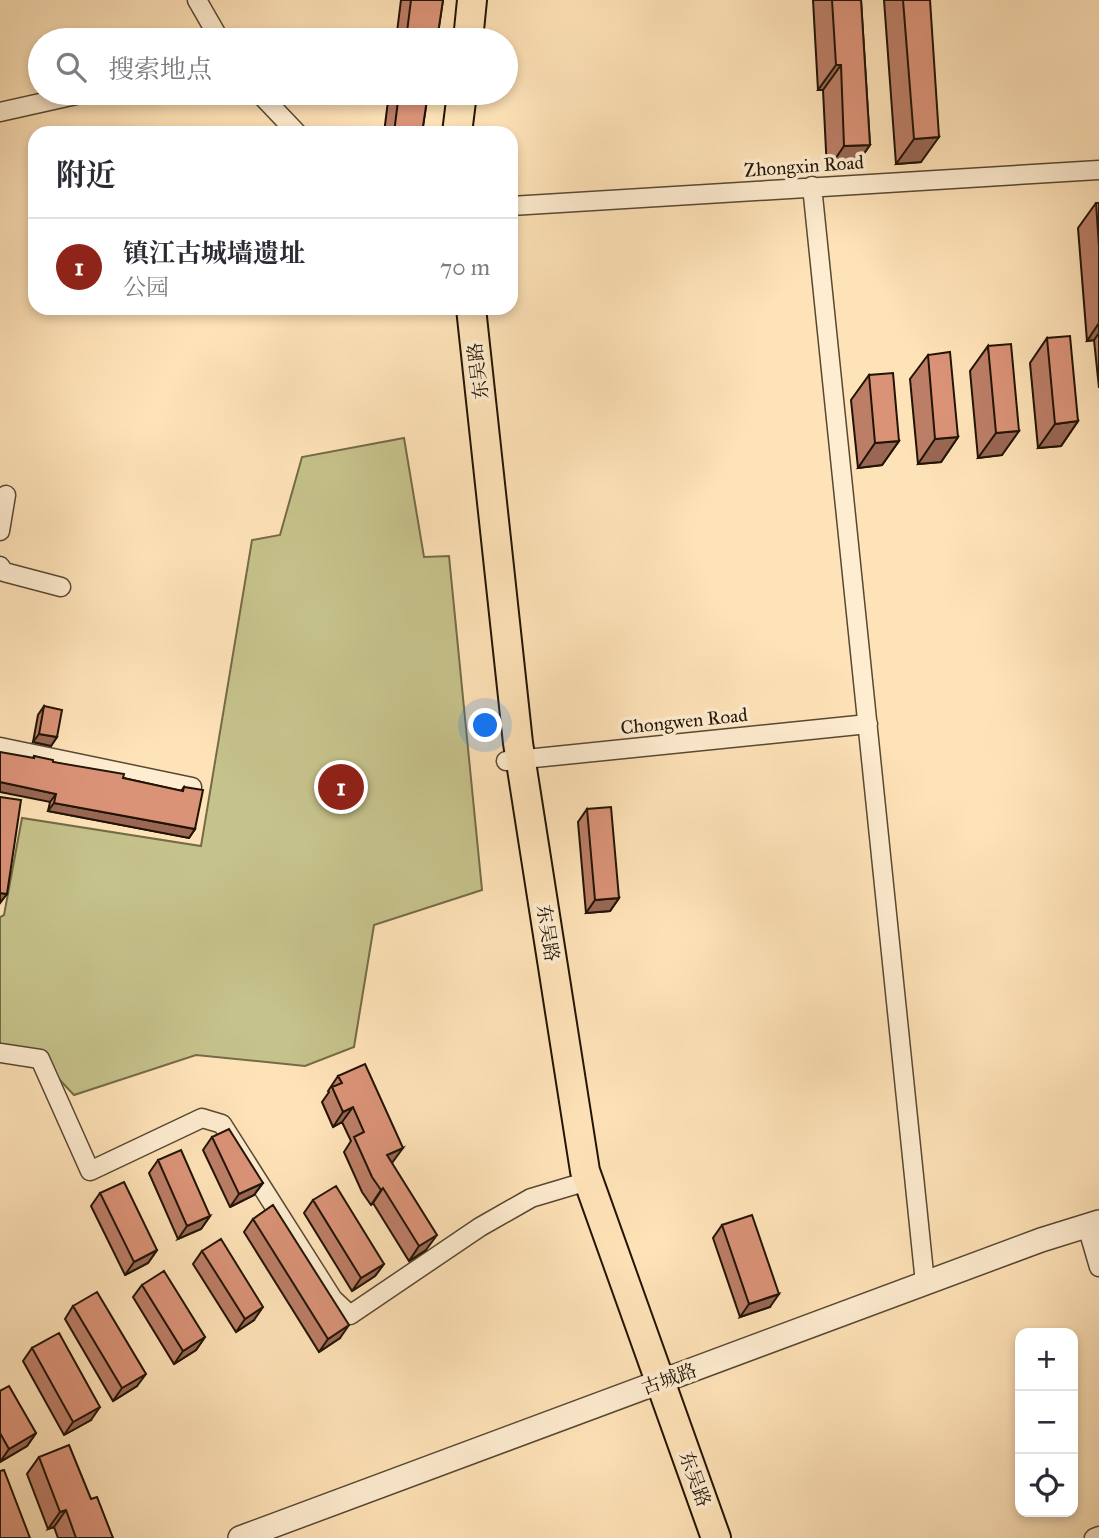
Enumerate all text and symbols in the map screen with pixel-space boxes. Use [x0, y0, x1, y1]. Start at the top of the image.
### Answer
search box [28, 28, 518, 105]
icon: search [52, 48, 90, 86]
text: 搜索地点 [108, 53, 212, 85]
street label: Zhongxin Road [743, 150, 865, 183]
text: 附近 [56, 157, 116, 193]
text: 镇江古城墙遗址 [123, 237, 305, 269]
text: 1 [74, 253, 84, 281]
text: 70 m [440, 253, 490, 281]
text: 公园 [123, 273, 169, 301]
street label: 东吴路 [463, 341, 493, 401]
street label: Chongwen Road [619, 703, 749, 740]
your location [468, 708, 502, 742]
pin: 1 [318, 761, 364, 813]
street label: 东吴路 [532, 903, 564, 963]
map controls [1015, 1328, 1078, 1517]
button: + [1015, 1328, 1078, 1391]
street label: 古城路 [638, 1358, 700, 1400]
button: − [1015, 1391, 1078, 1454]
street label: 东吴路 [674, 1448, 716, 1510]
button: locate [1015, 1454, 1078, 1517]

